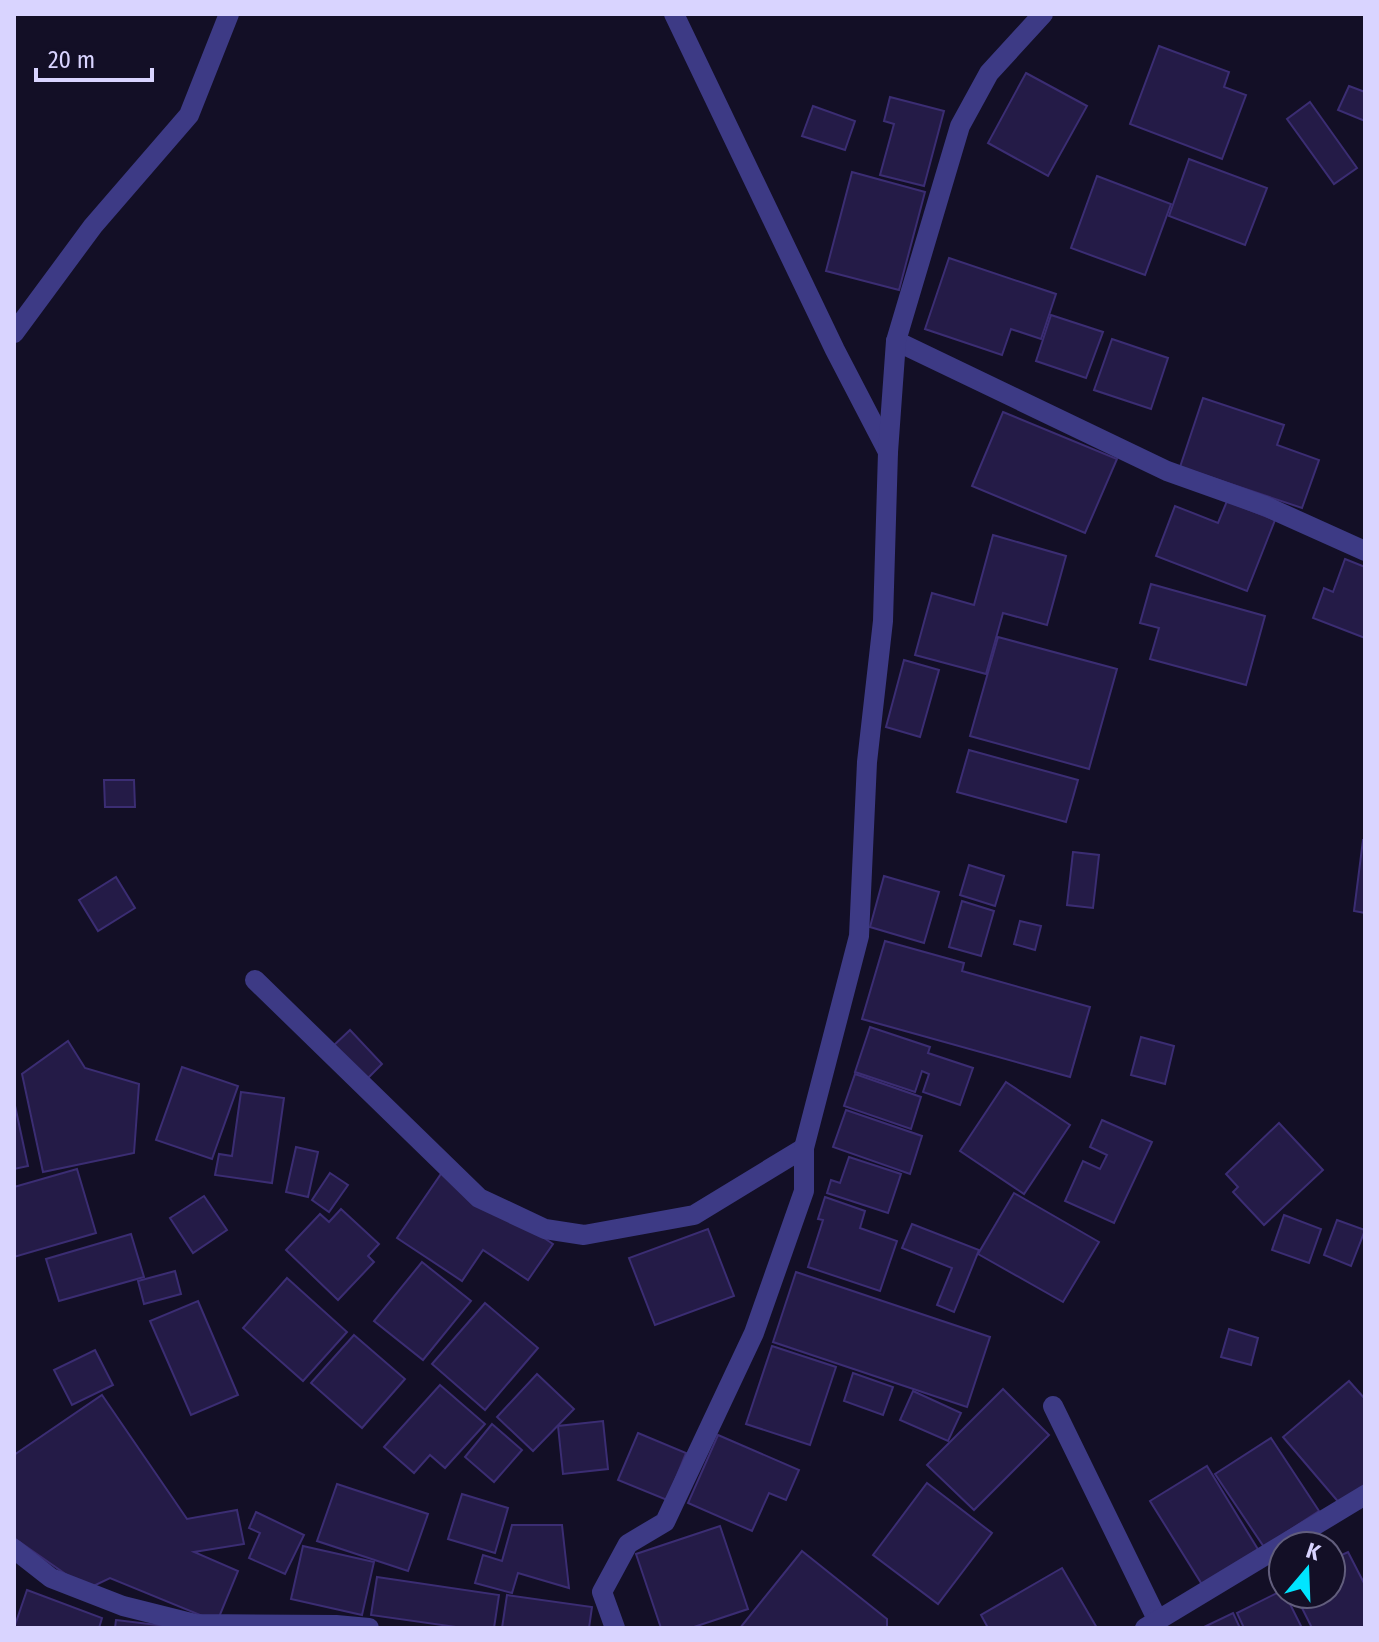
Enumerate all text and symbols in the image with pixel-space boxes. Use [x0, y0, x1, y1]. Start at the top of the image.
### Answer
scale bar [36, 32, 152, 82]
text: 20 m [48, 46, 95, 74]
north arrow [1267, 1530, 1347, 1610]
text: K [1303, 1537, 1325, 1567]

